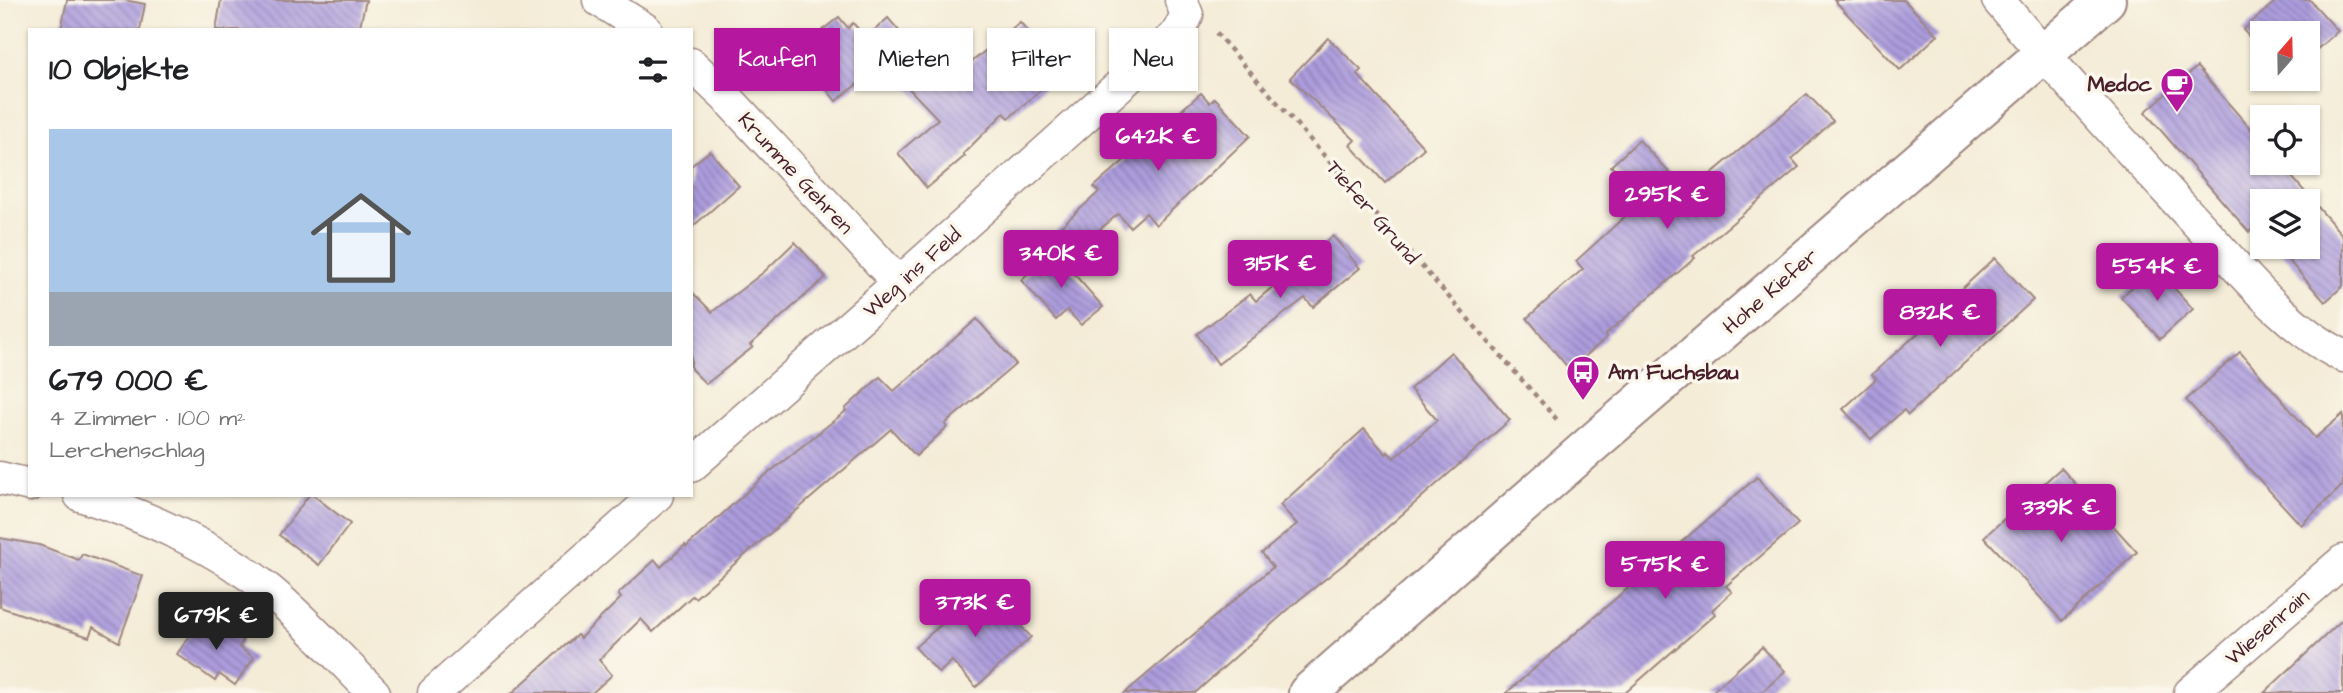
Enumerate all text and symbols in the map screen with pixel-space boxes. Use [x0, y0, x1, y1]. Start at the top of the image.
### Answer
north arrow [2250, 21, 2320, 91]
map controls [2250, 21, 2320, 259]
chip: Kaufen [714, 28, 840, 91]
chip: Mieten [854, 28, 973, 91]
chip: Filter [987, 28, 1095, 91]
chip: Neu [1109, 28, 1198, 91]
text: 10 Objekte [49, 49, 189, 91]
icon: filters [634, 51, 672, 89]
cafe icon: Medoc [2158, 65, 2196, 114]
place label: Medoc [2087, 70, 2153, 99]
button: locate [2250, 105, 2320, 175]
street label: Krumme Gehren [731, 106, 860, 241]
pin: 642K € [1101, 114, 1215, 173]
text: 642K € [1116, 120, 1200, 152]
street label: Tiefer Grund [1319, 154, 1426, 271]
pin: 295K € [1610, 172, 1724, 231]
icon: home [298, 175, 424, 301]
text: 295K € [1625, 178, 1709, 210]
button: layers [2250, 189, 2320, 259]
street label: Weg ins Feld [857, 220, 969, 326]
pin: 340K € [1004, 230, 1118, 290]
text: 340K € [1019, 237, 1103, 269]
pin: 315K € [1223, 240, 1337, 300]
street label: Hohe Kiefer [1717, 242, 1824, 341]
pin: 554K € [2100, 244, 2214, 303]
text: 315K € [1244, 247, 1316, 279]
text: 554K € [2112, 250, 2202, 282]
pin: 832K € [1883, 290, 1997, 349]
text: 832K € [1899, 296, 1981, 328]
bus stop icon: Am Fuchsbau [1564, 353, 1602, 402]
place label: Am Fuchsbau [1608, 358, 1739, 387]
text: 679 000 € [49, 360, 208, 402]
text: 4 Zimmer · 100 m² [49, 402, 246, 434]
text: Lerchenschlag [49, 434, 205, 466]
pin: 339K € [2004, 484, 2118, 544]
text: 339K € [2022, 491, 2100, 523]
pin: 575K € [1608, 542, 1722, 601]
text: 575K € [1621, 548, 1709, 580]
pin: 373K € [918, 580, 1032, 639]
street label: Wiesenrain [2219, 583, 2316, 672]
text: 373K € [936, 586, 1014, 618]
pin: 679K € [159, 592, 273, 652]
text: 679K € [174, 599, 258, 631]

